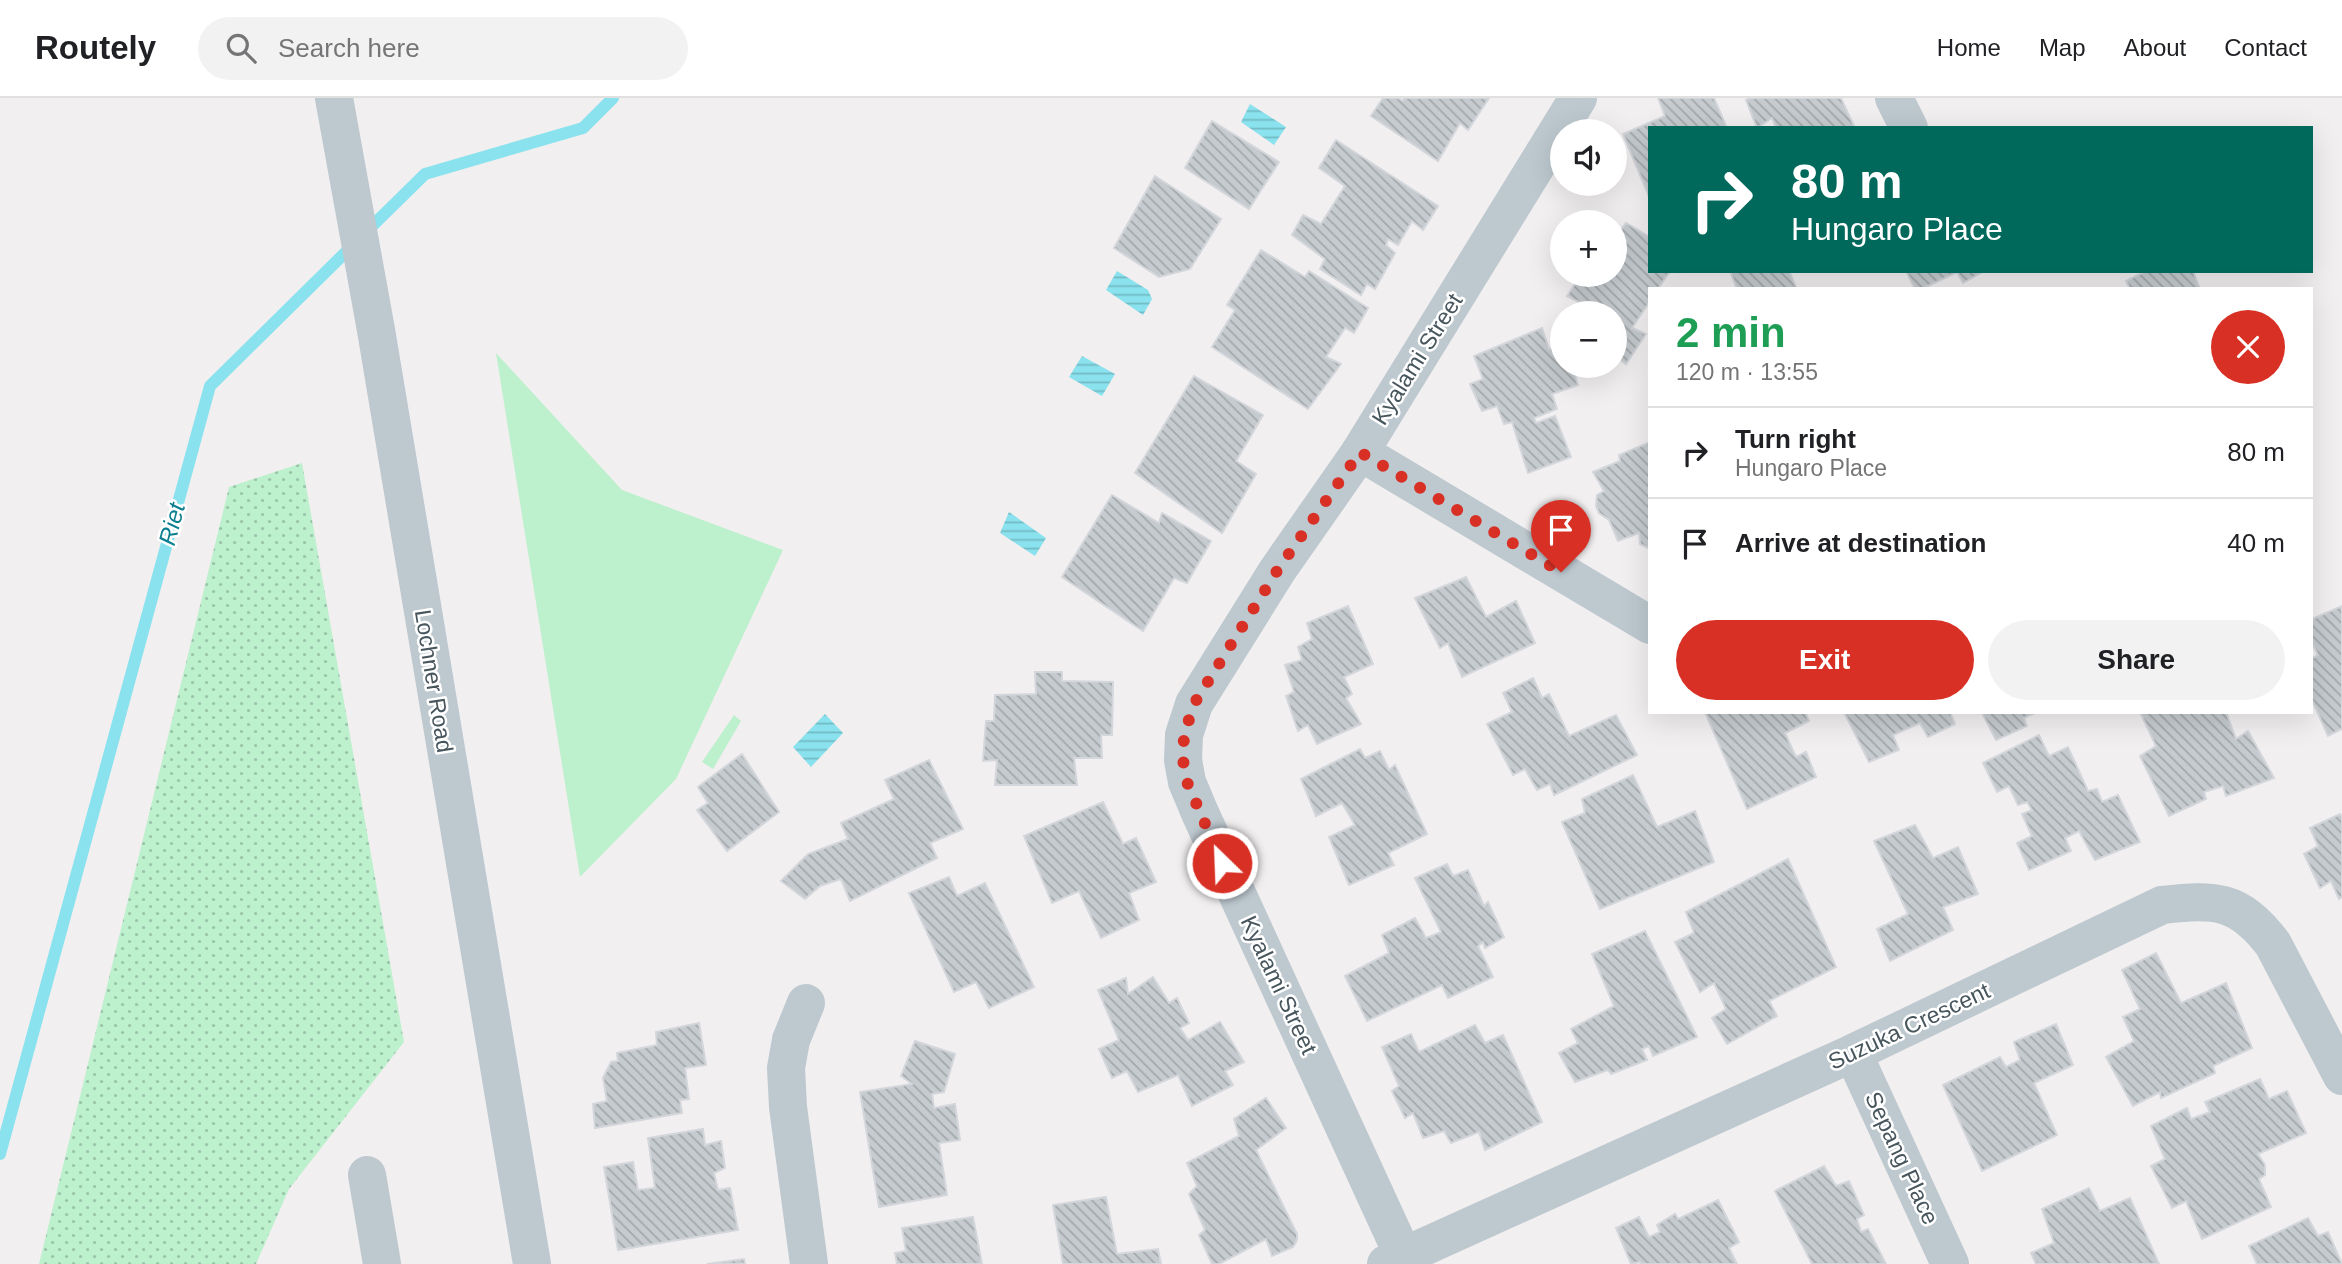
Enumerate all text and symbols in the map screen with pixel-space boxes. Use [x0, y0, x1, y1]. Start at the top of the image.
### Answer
search box [198, 17, 688, 80]
text: Routely [35, 29, 156, 66]
icon: search [222, 29, 260, 67]
text: Search here [278, 33, 420, 63]
text: Home [1937, 34, 2001, 61]
text: Map [2039, 34, 2086, 61]
text: About [2124, 34, 2186, 61]
text: Contact [2224, 34, 2307, 61]
map controls [1550, 119, 1627, 378]
button: sound [1550, 119, 1627, 196]
icon: right [1676, 154, 1767, 245]
text: 80 m [1791, 154, 1903, 208]
button: + [1550, 210, 1627, 287]
text: Hungaro Place [1791, 211, 2003, 247]
street label: Kyalami Street [1366, 288, 1468, 429]
button: − [1550, 301, 1627, 378]
text: 2 min [1676, 309, 1786, 356]
button: close [2211, 310, 2285, 384]
text: 120 m · 13:55 [1676, 359, 1818, 385]
text: Turn right [1735, 424, 1856, 454]
icon: right [1676, 434, 1714, 472]
text: 80 m [2227, 437, 2285, 467]
text: Hungaro Place [1735, 455, 1887, 481]
water label: Riet [153, 498, 190, 548]
pin [1531, 500, 1591, 572]
icon: arrive [1542, 511, 1580, 549]
icon: arrive [1676, 525, 1714, 563]
text: Arrive at destination [1735, 528, 1986, 558]
text: 40 m [2227, 528, 2285, 558]
street label: Lochner Road [410, 608, 458, 754]
button: Exit [1676, 620, 1974, 700]
button: Share [1988, 620, 2285, 700]
position arrow [1185, 826, 1259, 900]
street label: Kyalami Street [1236, 912, 1323, 1059]
street label: Suzuka Crescent [1824, 977, 1994, 1075]
street label: Sepang Place [1860, 1088, 1944, 1228]

